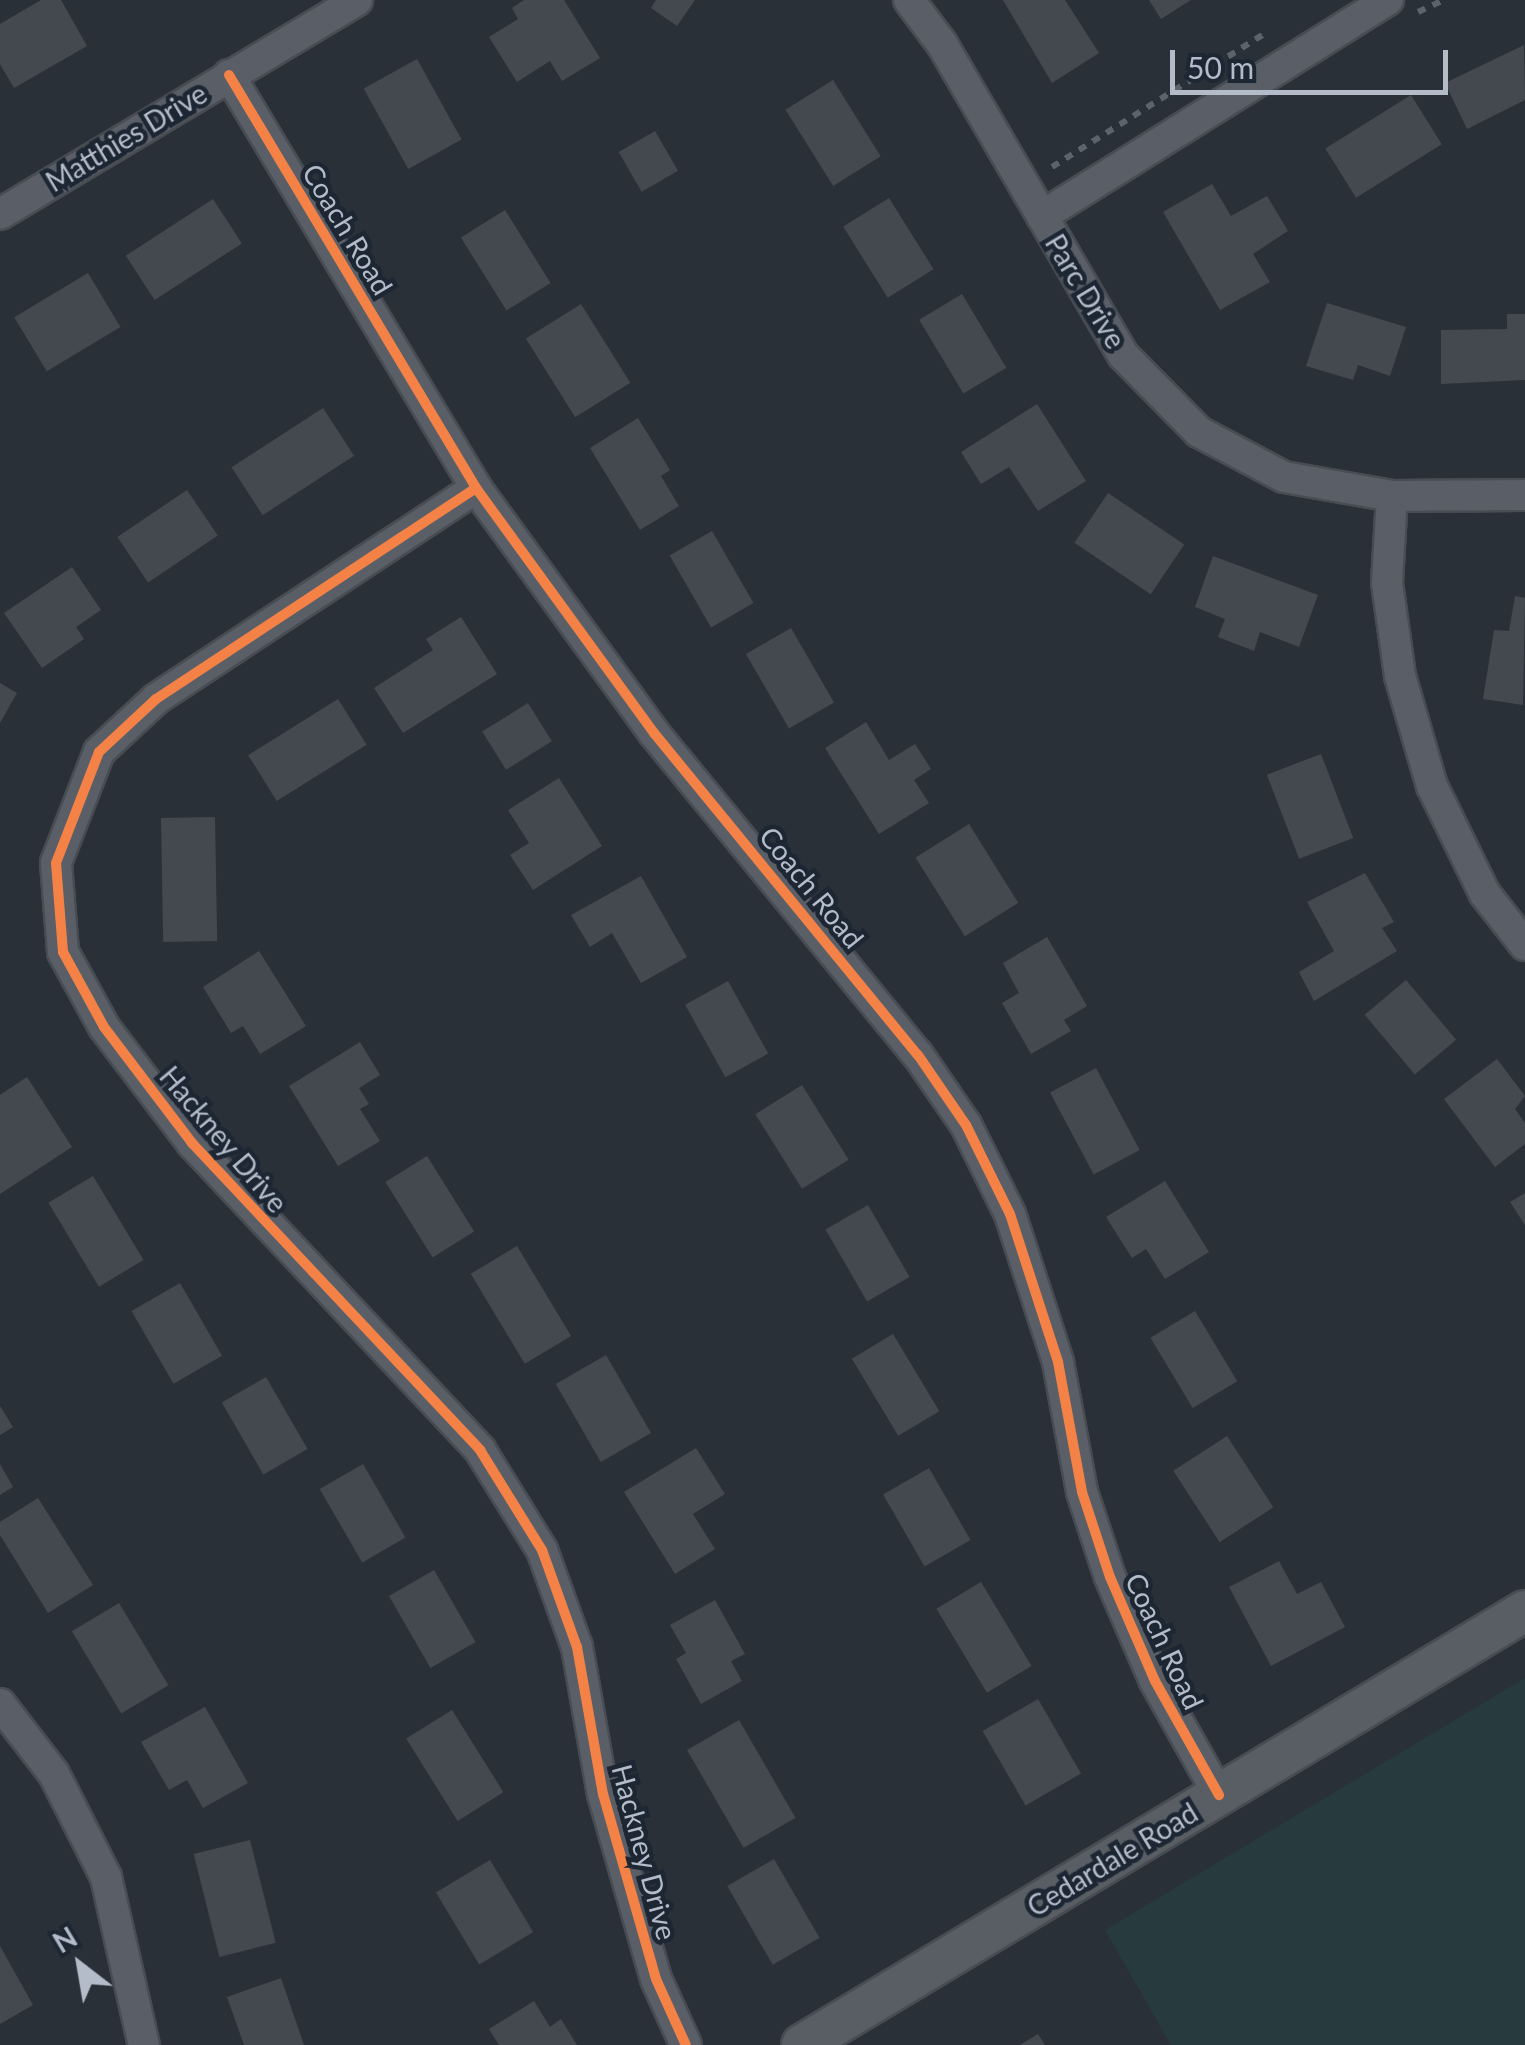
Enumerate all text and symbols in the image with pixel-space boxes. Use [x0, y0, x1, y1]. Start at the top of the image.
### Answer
scale bar [1175, 30, 1452, 92]
text: 50 m [1187, 49, 1254, 85]
street label: Matthies Drive [40, 76, 212, 198]
street label: Coach Road [296, 158, 400, 300]
street label: Parc Drive [1039, 228, 1133, 354]
street label: Coach Road [753, 820, 871, 954]
street label: Hackney Drive [153, 1059, 295, 1219]
street label: Coach Road [1119, 1568, 1211, 1714]
street label: Hackney Drive [605, 1760, 685, 1944]
street label: Cedardale Road [1021, 1795, 1203, 1923]
north arrow [30, 1915, 130, 2015]
text: N [47, 1919, 83, 1959]

